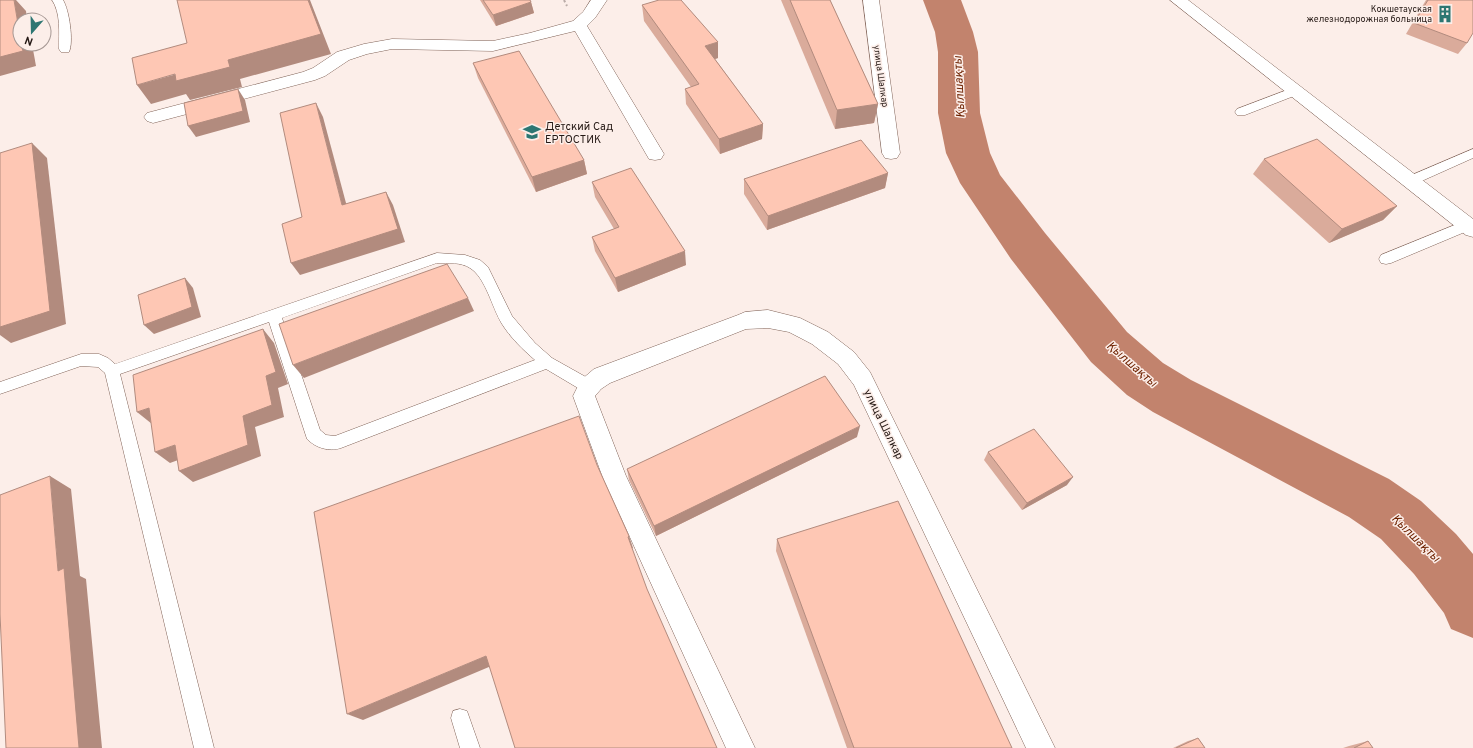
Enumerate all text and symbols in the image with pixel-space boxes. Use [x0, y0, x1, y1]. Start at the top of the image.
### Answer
place label: Кокшетауская железнодорожная больница [1306, 4, 1432, 25]
building icon: Кокшетауская железнодорожная больница [1435, 4, 1455, 24]
north arrow [12, 12, 52, 52]
text: N [23, 33, 35, 48]
street label: улица Шалкар [871, 44, 890, 108]
water label: Қылшақты [950, 55, 970, 118]
place label: Детский Сад ЕРТОСТИК [545, 120, 613, 147]
school or university icon: Детский Сад ЕРТОСТИК [522, 122, 542, 142]
water label: Қылшақты [1103, 338, 1161, 392]
street label: улица Шалкар [860, 387, 906, 462]
water label: Қылшақты [1387, 511, 1444, 567]

